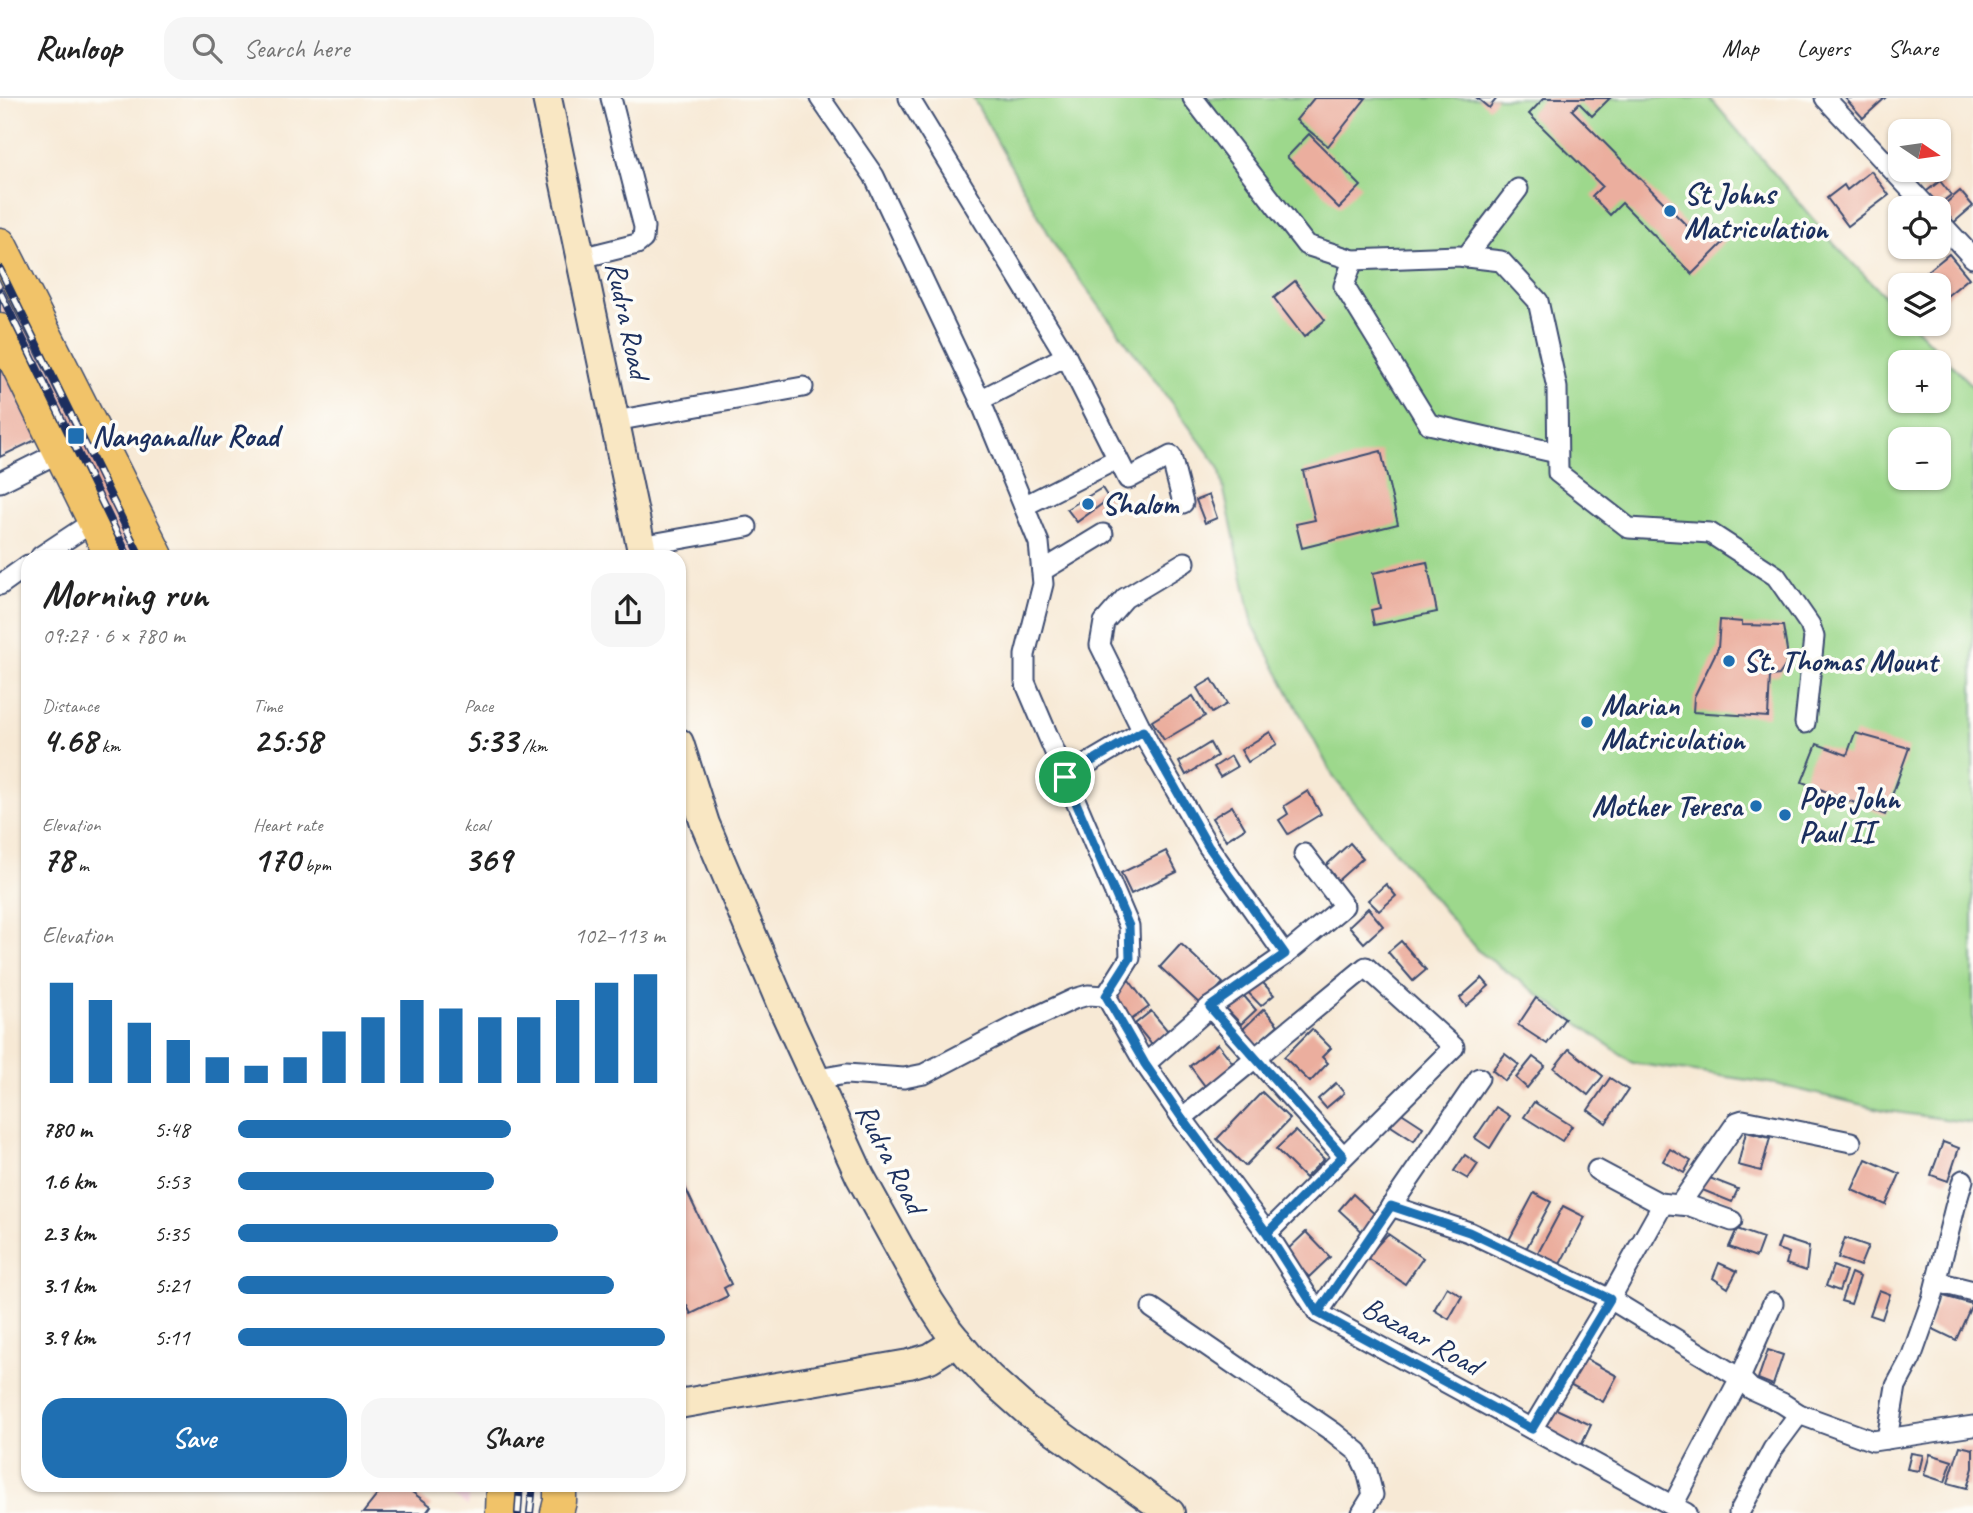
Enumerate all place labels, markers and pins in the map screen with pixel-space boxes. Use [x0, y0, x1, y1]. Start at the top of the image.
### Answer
place label: St Johns Matriculation [1684, 175, 1830, 247]
marker: St Johns Matriculation [1662, 203, 1678, 219]
place label: Nanganallur Road [92, 417, 284, 455]
marker: Nanganallur Road [66, 426, 86, 446]
place label: Shalom [1102, 485, 1180, 523]
marker: Shalom [1080, 496, 1096, 512]
place label: St. Thomas Mount [1743, 642, 1940, 680]
marker: St. Thomas Mount [1721, 653, 1737, 669]
place label: Marian Matriculation [1601, 686, 1747, 758]
marker: Marian Matriculation [1579, 714, 1595, 730]
pin [1035, 747, 1095, 807]
place label: Pope John Paul II [1799, 779, 1902, 851]
place label: Mother Teresa [1592, 787, 1745, 825]
marker: Mother Teresa [1748, 798, 1764, 814]
marker: Pope John Paul II [1777, 807, 1793, 823]

